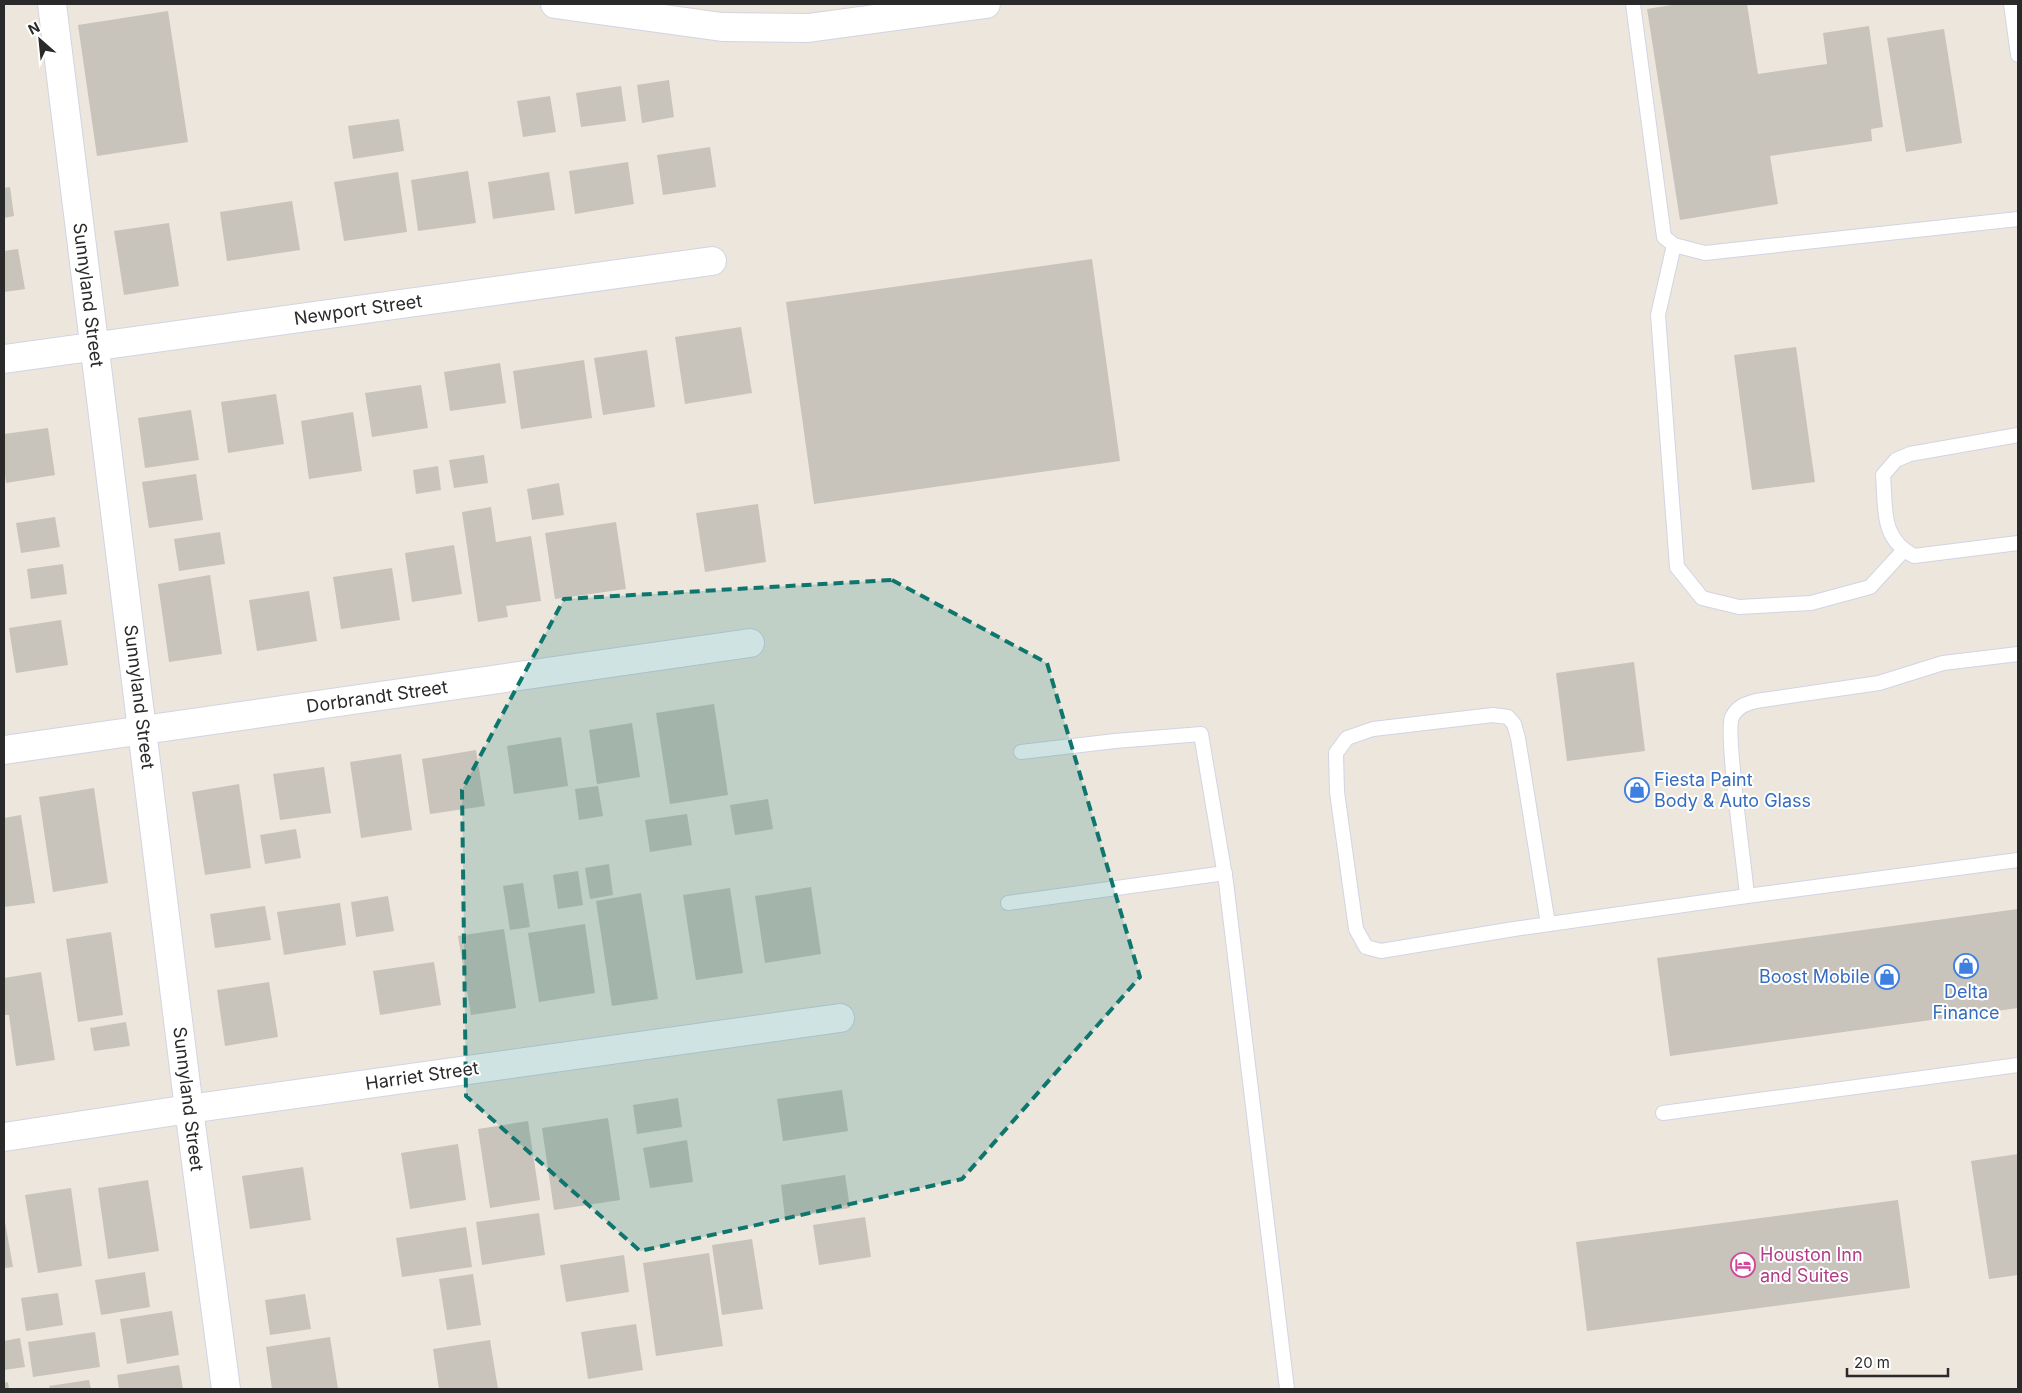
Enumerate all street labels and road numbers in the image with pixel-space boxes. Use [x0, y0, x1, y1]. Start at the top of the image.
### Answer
street label: Sunnyland Street [69, 222, 108, 368]
street label: Newport Street [293, 290, 423, 329]
street label: Sunnyland Street [120, 624, 159, 770]
street label: Dorbrandt Street [305, 676, 449, 717]
street label: Sunnyland Street [169, 1026, 208, 1172]
street label: Harriet Street [364, 1057, 480, 1094]

